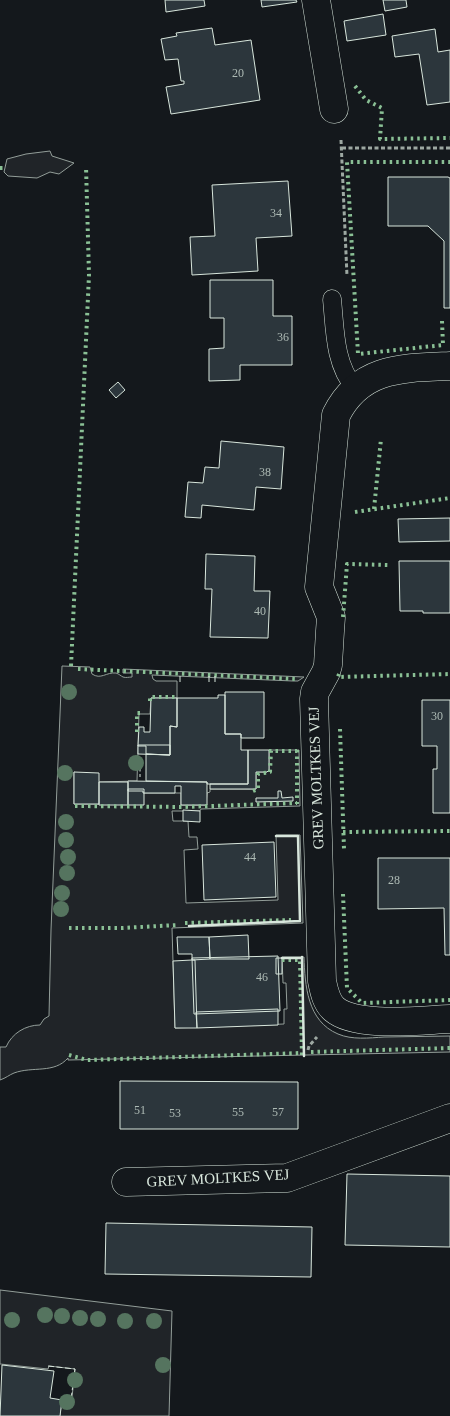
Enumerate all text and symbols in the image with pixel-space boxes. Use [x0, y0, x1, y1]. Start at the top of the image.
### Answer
house number: 20 [232, 66, 244, 80]
house number: 34 [270, 206, 282, 220]
house number: 36 [277, 330, 289, 344]
house number: 38 [259, 465, 271, 479]
house number: 40 [254, 604, 266, 618]
street label: GREV MOLTKES VEJ [306, 706, 326, 850]
house number: 30 [431, 709, 443, 723]
house number: 44 [244, 850, 256, 864]
house number: 28 [388, 873, 400, 887]
house number: 46 [256, 970, 268, 984]
house number: 51 [134, 1103, 146, 1117]
house number: 55 [232, 1105, 244, 1119]
house number: 57 [272, 1105, 284, 1119]
house number: 53 [169, 1106, 181, 1120]
street label: GREV MOLTKES VEJ [146, 1166, 290, 1190]

